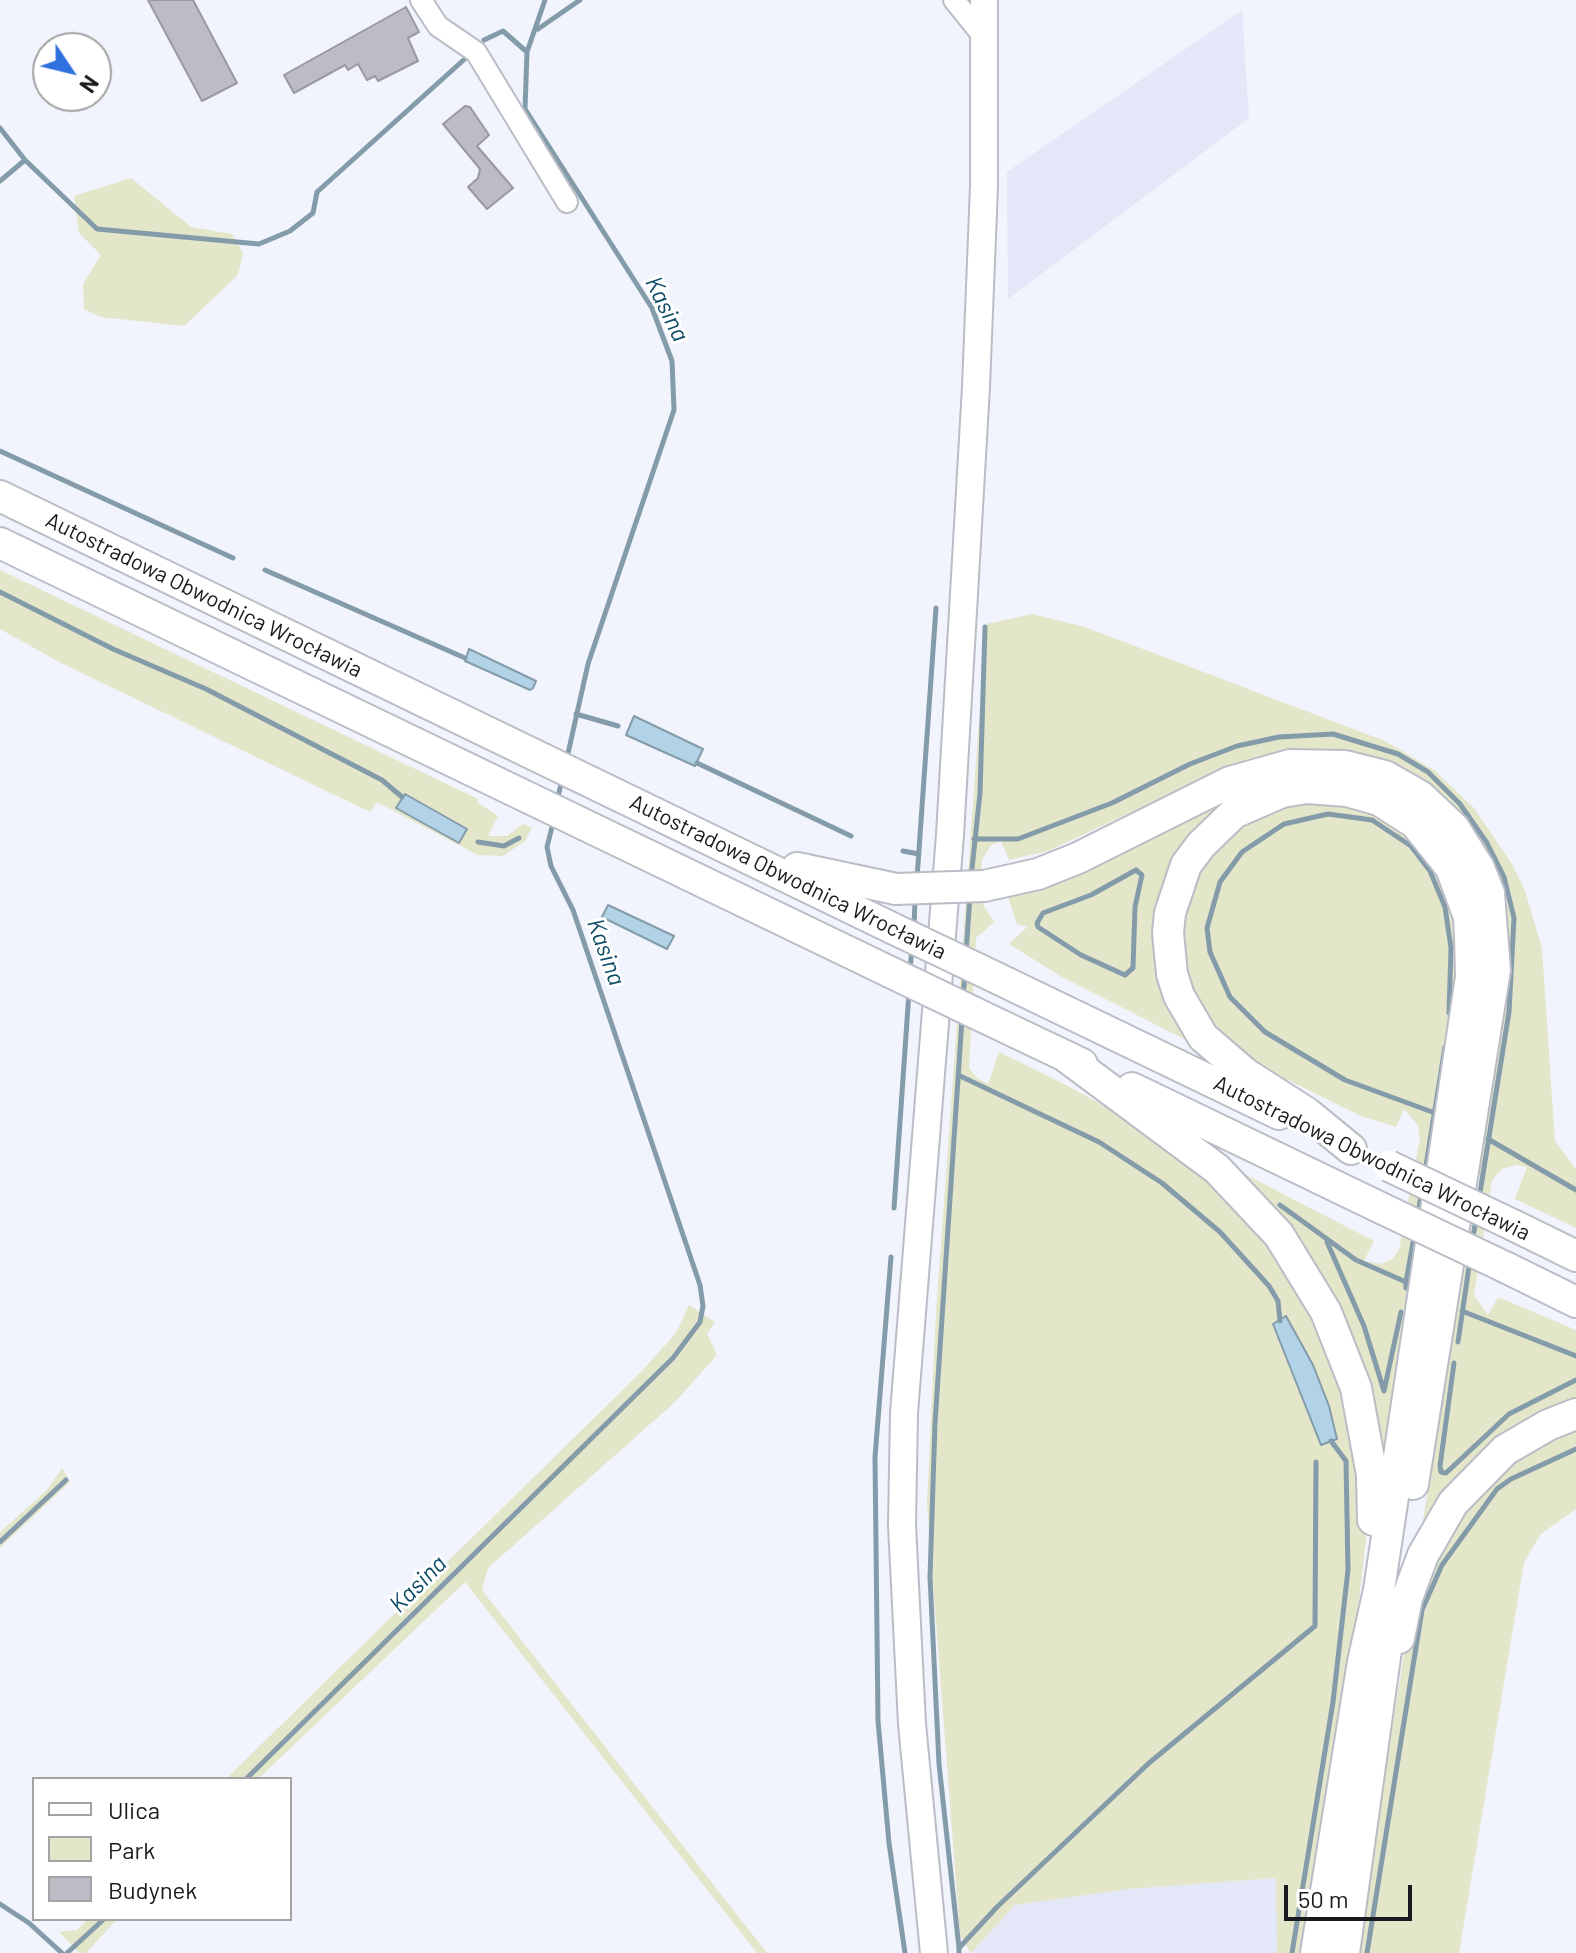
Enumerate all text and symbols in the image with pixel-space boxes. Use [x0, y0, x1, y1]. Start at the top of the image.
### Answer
north arrow [32, 32, 112, 112]
text: N [75, 71, 105, 98]
water label: Kasina [639, 272, 695, 346]
street label: Autostradowa Obwodnica Wrocławia [41, 507, 367, 683]
street label: Autostradowa Obwodnica Wrocławia [625, 789, 951, 965]
water label: Kasina [581, 915, 631, 989]
street label: Autostradowa Obwodnica Wrocławia [1209, 1070, 1535, 1246]
water label: Kasina [383, 1549, 453, 1619]
legend [32, 1777, 292, 1921]
text: Ulica [108, 1795, 160, 1824]
text: Park [108, 1835, 155, 1864]
scale bar [1288, 1869, 1416, 1919]
text: Budynek [108, 1875, 197, 1904]
text: 50 m [1298, 1884, 1349, 1913]

